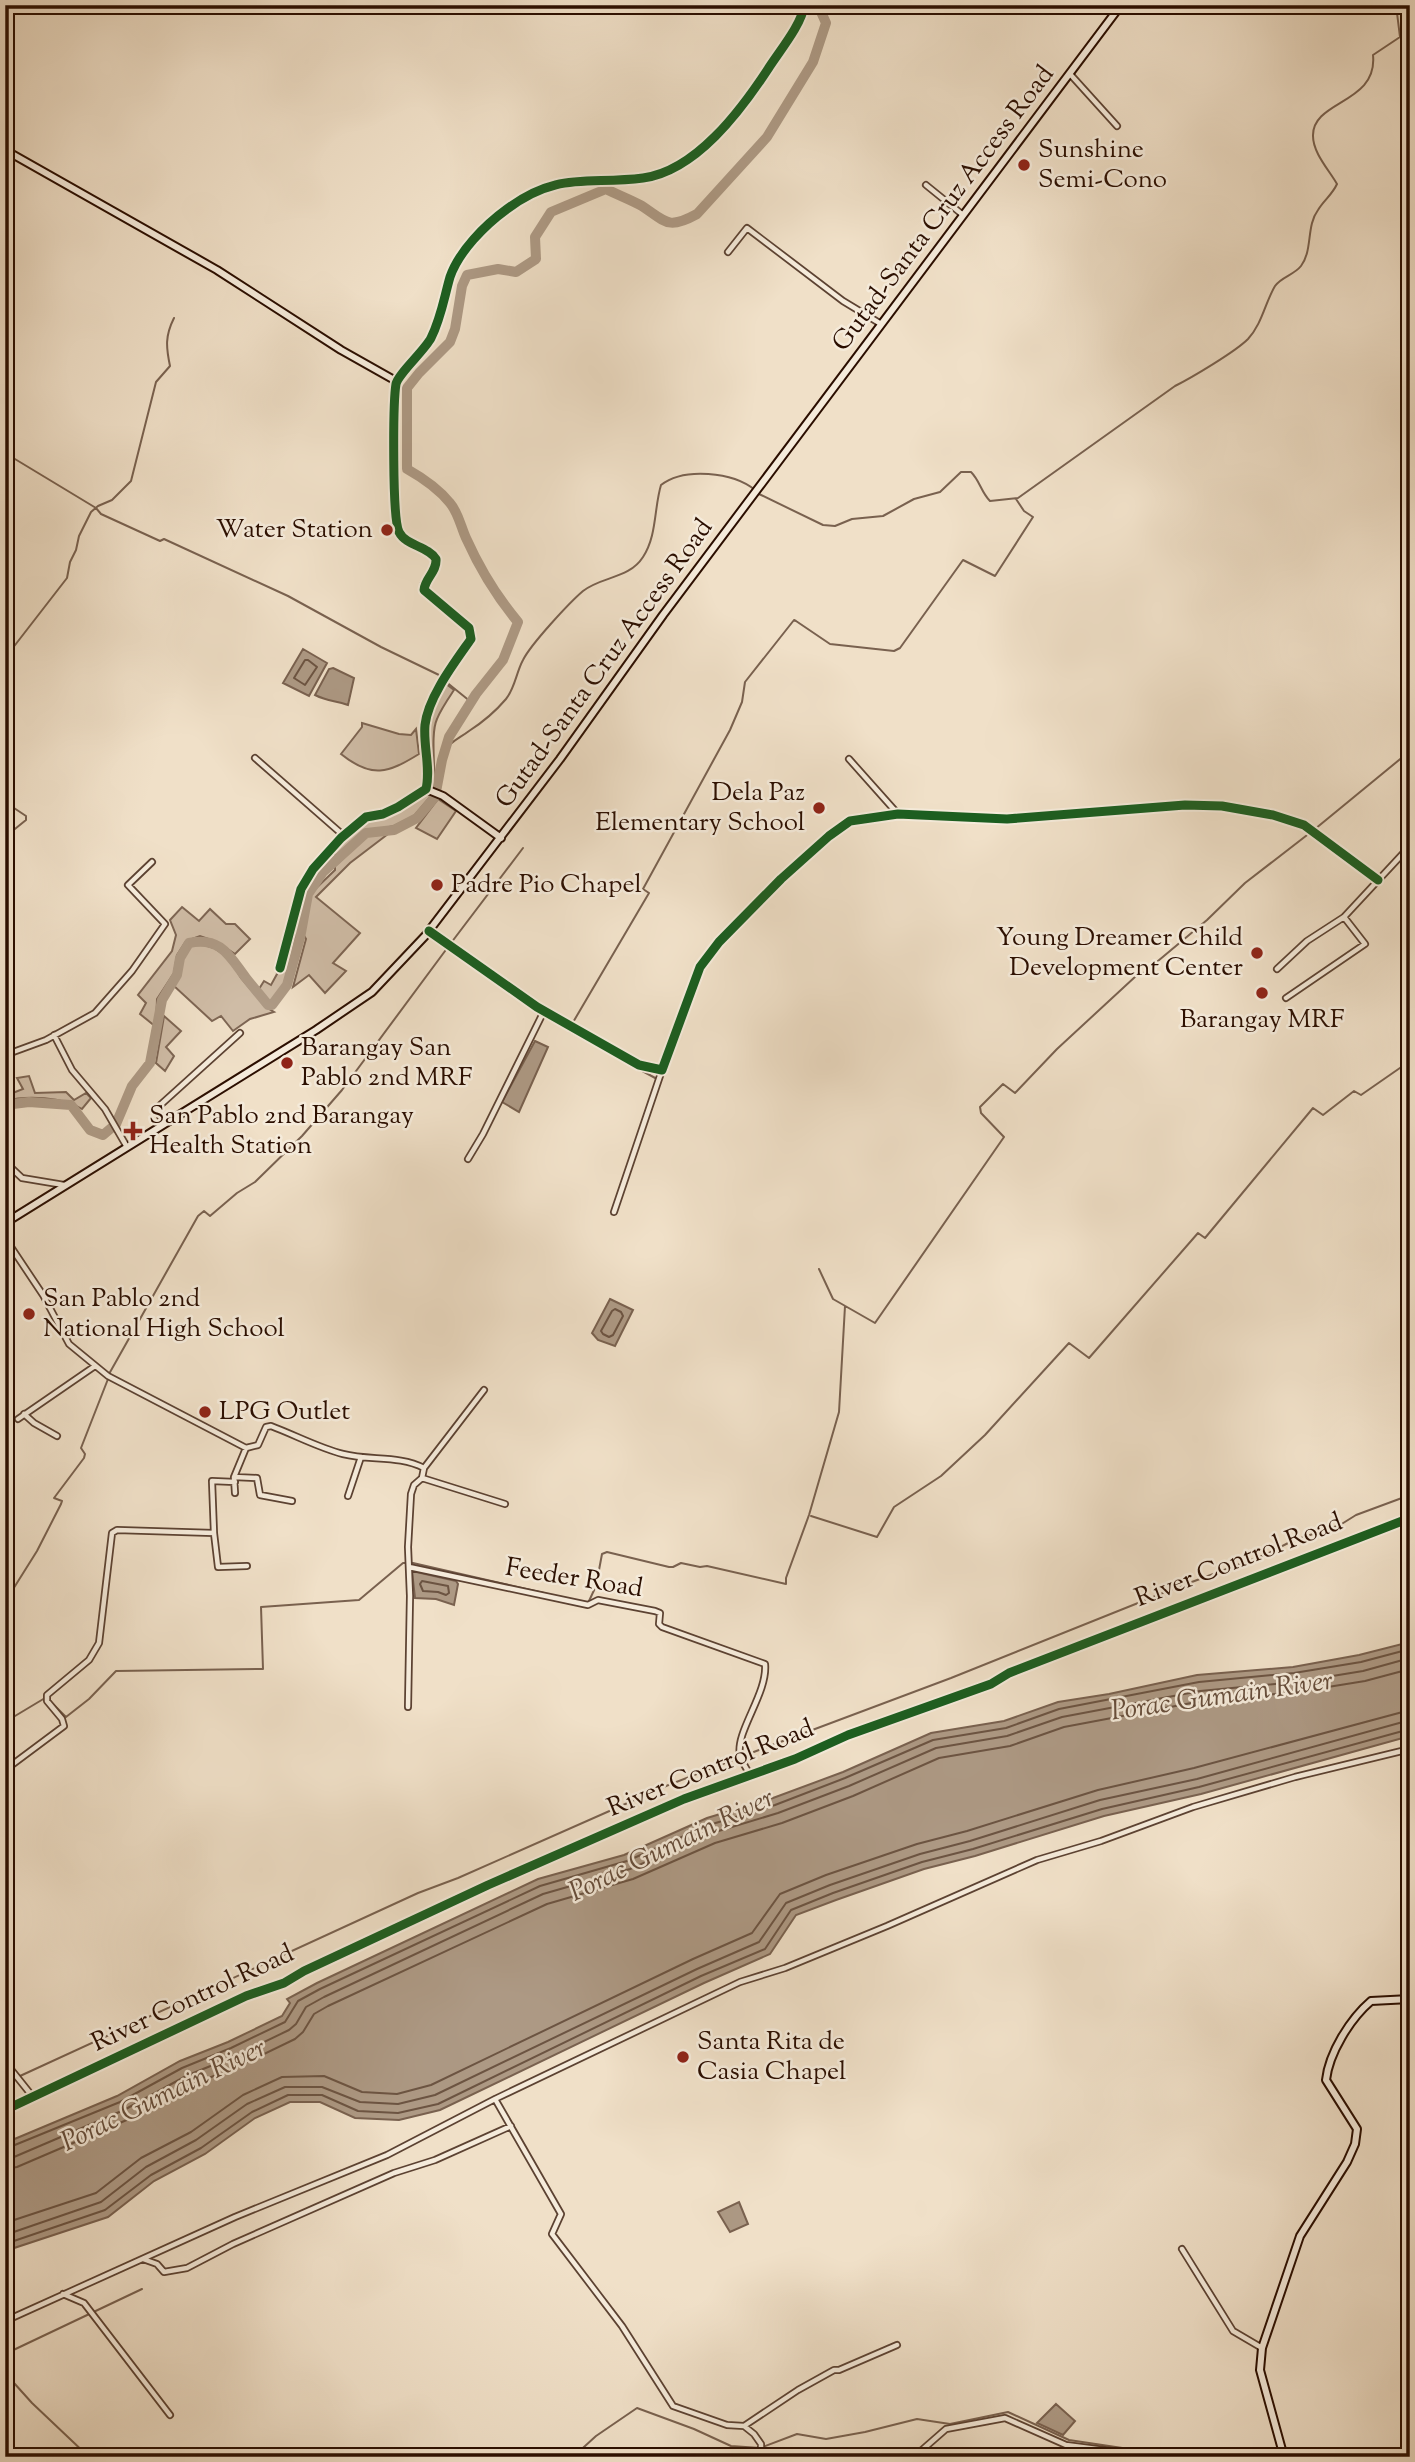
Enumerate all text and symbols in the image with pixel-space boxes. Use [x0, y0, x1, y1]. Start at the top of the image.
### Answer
street label: Gutad-Santa Cruz Access Road [824, 58, 1064, 360]
place label: Sunshine Semi-Cono [1038, 132, 1167, 199]
marker: Sunshine Semi-Cono [1016, 157, 1032, 173]
street label: Gutad-Santa Cruz Access Road [487, 511, 723, 816]
place label: Water Station [216, 512, 373, 549]
marker: Water Station [379, 522, 395, 538]
place label: Dela Paz Elementary School [595, 775, 805, 842]
marker: Dela Paz Elementary School [811, 800, 827, 816]
place label: Padre Pio Chapel [451, 867, 642, 904]
marker: Padre Pio Chapel [429, 877, 445, 893]
place label: Young Dreamer Child Development Center [996, 920, 1243, 987]
marker: Young Dreamer Child Development Center [1249, 945, 1265, 961]
marker: Barangay MRF [1254, 985, 1270, 1001]
place label: Barangay MRF [1180, 1002, 1344, 1039]
place label: Barangay San Pablo 2nd MRF [301, 1030, 472, 1097]
marker: Barangay San Pablo 2nd MRF [279, 1055, 295, 1071]
place label: San Pablo 2nd Barangay Health Station [149, 1098, 414, 1165]
marker: San Pablo 2nd Barangay Health Station [123, 1121, 143, 1141]
place label: San Pablo 2nd National High School [43, 1281, 285, 1348]
marker: San Pablo 2nd National High School [21, 1306, 37, 1322]
place label: LPG Outlet [219, 1394, 350, 1431]
marker: LPG Outlet [197, 1404, 213, 1420]
street label: River Control Road [1130, 1504, 1348, 1618]
street label: Feeder Road [503, 1550, 646, 1608]
water label: Porac Gumain River [1108, 1662, 1336, 1732]
street label: River Control Road [602, 1711, 820, 1827]
water label: Porac Gumain River [563, 1779, 782, 1913]
street label: River Control Road [86, 1936, 301, 2062]
place label: Santa Rita de Casia Chapel [697, 2024, 846, 2091]
water label: Porac Gumain River [55, 2029, 274, 2163]
marker: Santa Rita de Casia Chapel [675, 2049, 691, 2065]

